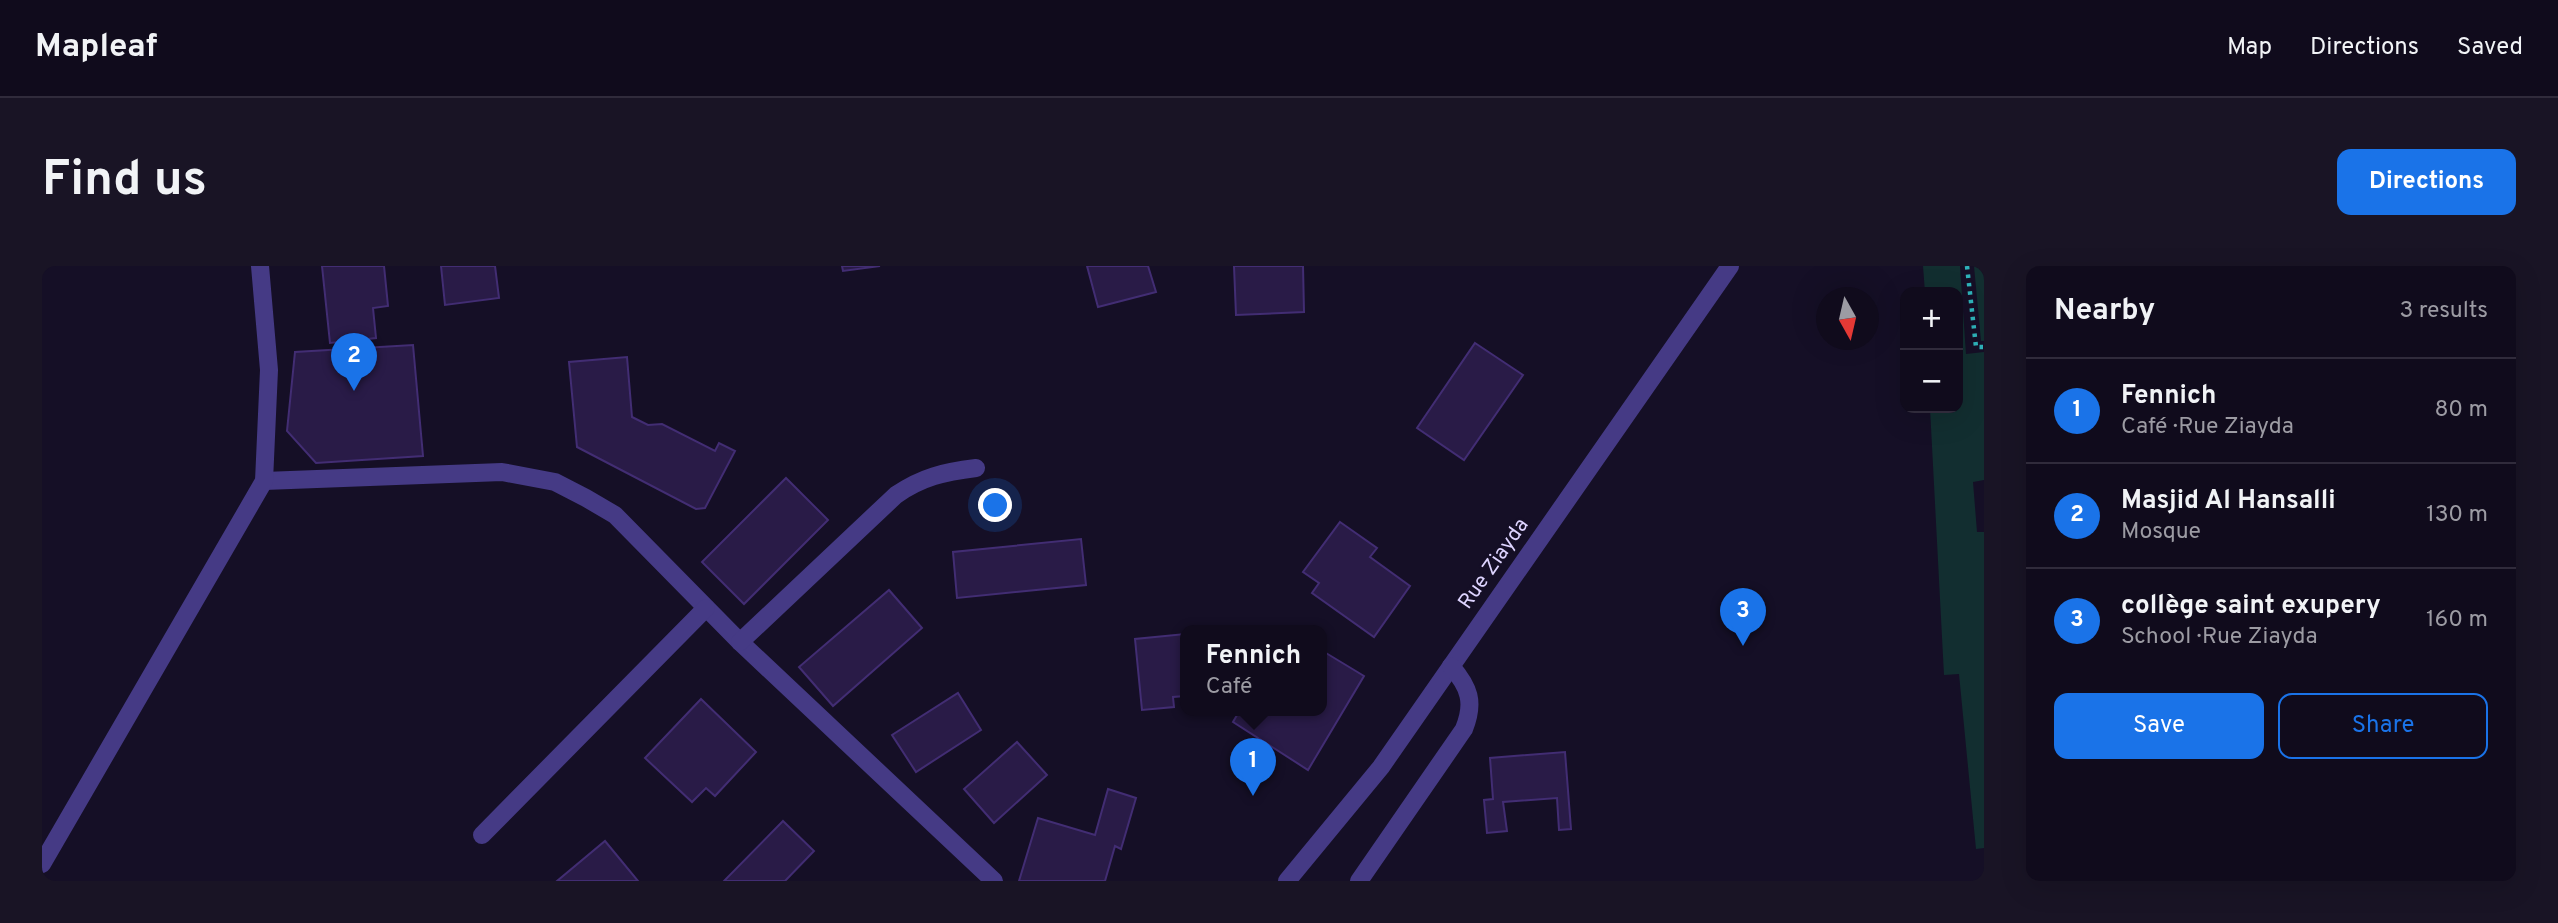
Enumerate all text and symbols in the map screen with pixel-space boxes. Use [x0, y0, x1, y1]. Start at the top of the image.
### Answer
text: Mapleaf [35, 27, 158, 69]
text: Map [2227, 33, 2272, 63]
text: Directions [2310, 33, 2419, 63]
text: Saved [2457, 33, 2523, 63]
button: Directions [2337, 149, 2516, 215]
text: Find us [42, 151, 207, 213]
north arrow [1816, 287, 1879, 350]
map controls [1900, 287, 1963, 413]
button: + [1900, 287, 1963, 350]
text: Nearby [2054, 293, 2155, 330]
text: 3 results [2399, 297, 2488, 326]
pin: 2 [331, 333, 377, 391]
button: − [1900, 350, 1963, 413]
text: Fennich [2121, 380, 2216, 413]
text: 1 [2072, 396, 2082, 425]
text: 80 m [2435, 396, 2488, 425]
text: Café · Rue Ziayda [2121, 413, 2294, 442]
text: Masjid Al Hansalli [2121, 485, 2336, 518]
your location [978, 488, 1012, 522]
text: 2 [2070, 501, 2084, 530]
text: 130 m [2426, 501, 2488, 530]
street label: Rue Ziayda [1453, 513, 1535, 615]
text: Mosque [2121, 518, 2201, 547]
pin: 3 [1720, 588, 1766, 646]
text: collège saint exupery [2121, 590, 2381, 623]
text: 3 [2070, 606, 2084, 635]
text: 160 m [2426, 606, 2488, 635]
text: School · Rue Ziayda [2121, 623, 2318, 652]
popup [1180, 625, 1327, 716]
text: Fennich [1206, 640, 1301, 673]
text: Café [1206, 673, 1252, 702]
button: Save [2054, 693, 2264, 759]
button: Share [2278, 693, 2488, 759]
pin: 1 [1230, 738, 1276, 796]

